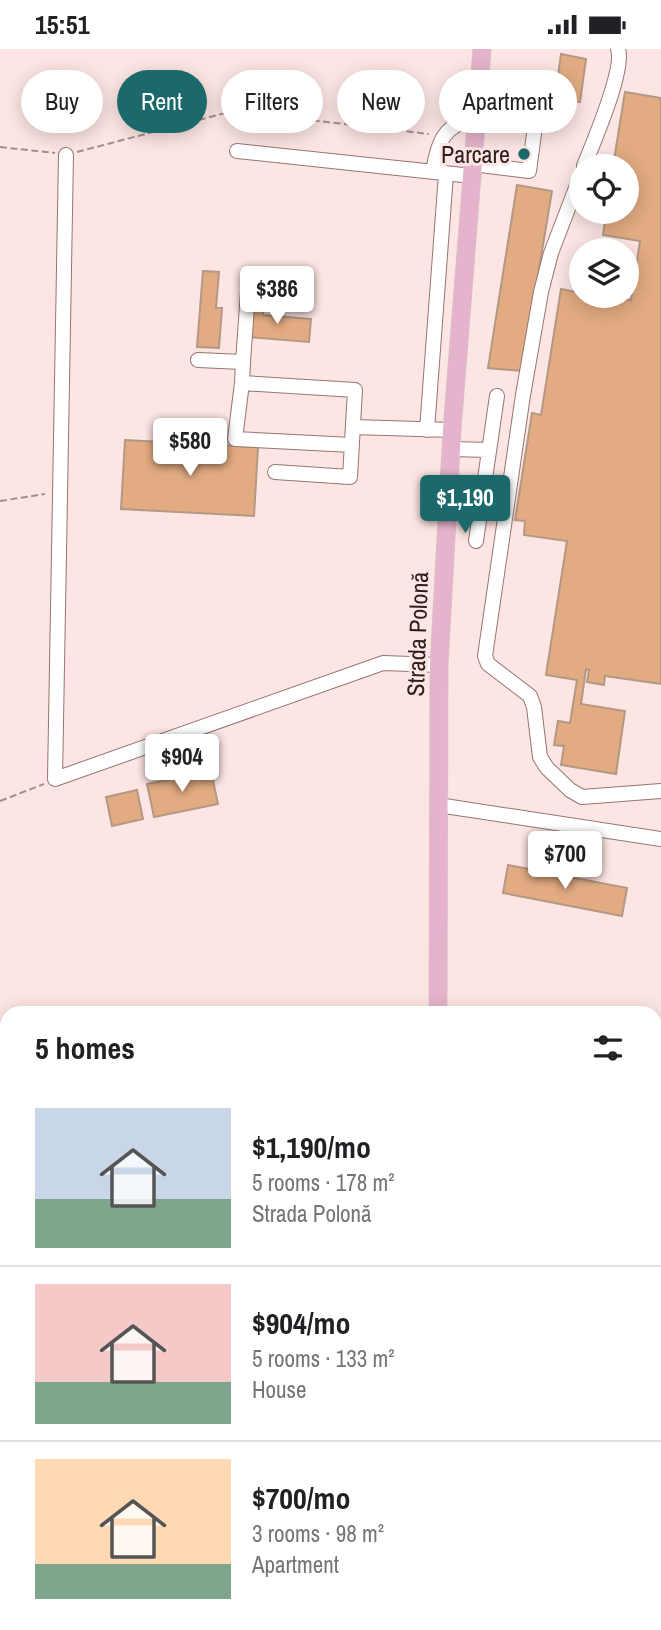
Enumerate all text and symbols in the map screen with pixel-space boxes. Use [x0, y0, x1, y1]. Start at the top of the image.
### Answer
text: 15:51 [35, 7, 90, 42]
chip: Buy [21, 70, 103, 133]
chip: Rent [117, 70, 207, 133]
chip: Filters [221, 70, 323, 133]
chip: New [337, 70, 425, 133]
chip: Apartment [439, 70, 577, 133]
place label: Parcare [441, 138, 510, 170]
marker: Parcare [516, 146, 532, 162]
map controls [569, 154, 639, 308]
button: locate [569, 154, 639, 224]
button: layers [569, 238, 639, 308]
pin: $386 [236, 267, 318, 326]
text: $386 [256, 273, 298, 304]
pin: $580 [149, 419, 231, 478]
text: $580 [169, 425, 211, 456]
pin: $1,190 [408, 475, 522, 535]
text: $1,190 [436, 482, 494, 513]
street label: Strada Polonă [399, 571, 435, 697]
pin: $904 [141, 735, 223, 794]
text: $904 [161, 741, 203, 772]
pin: $700 [524, 831, 606, 891]
text: $700 [544, 838, 586, 869]
text: 5 homes [35, 1028, 135, 1068]
icon: filters [589, 1029, 627, 1067]
text: $1,190/mo [252, 1127, 371, 1167]
icon: home [91, 1136, 175, 1220]
text: 5 rooms · 178 m² [252, 1167, 395, 1198]
text: Strada Polonă [252, 1198, 372, 1229]
text: $904/mo [252, 1303, 350, 1343]
icon: home [91, 1312, 175, 1396]
text: 5 rooms · 133 m² [252, 1343, 395, 1374]
text: House [252, 1374, 307, 1405]
text: $700/mo [252, 1478, 350, 1518]
icon: home [91, 1487, 175, 1571]
text: 3 rooms · 98 m² [252, 1518, 384, 1549]
text: Apartment [252, 1549, 339, 1580]

